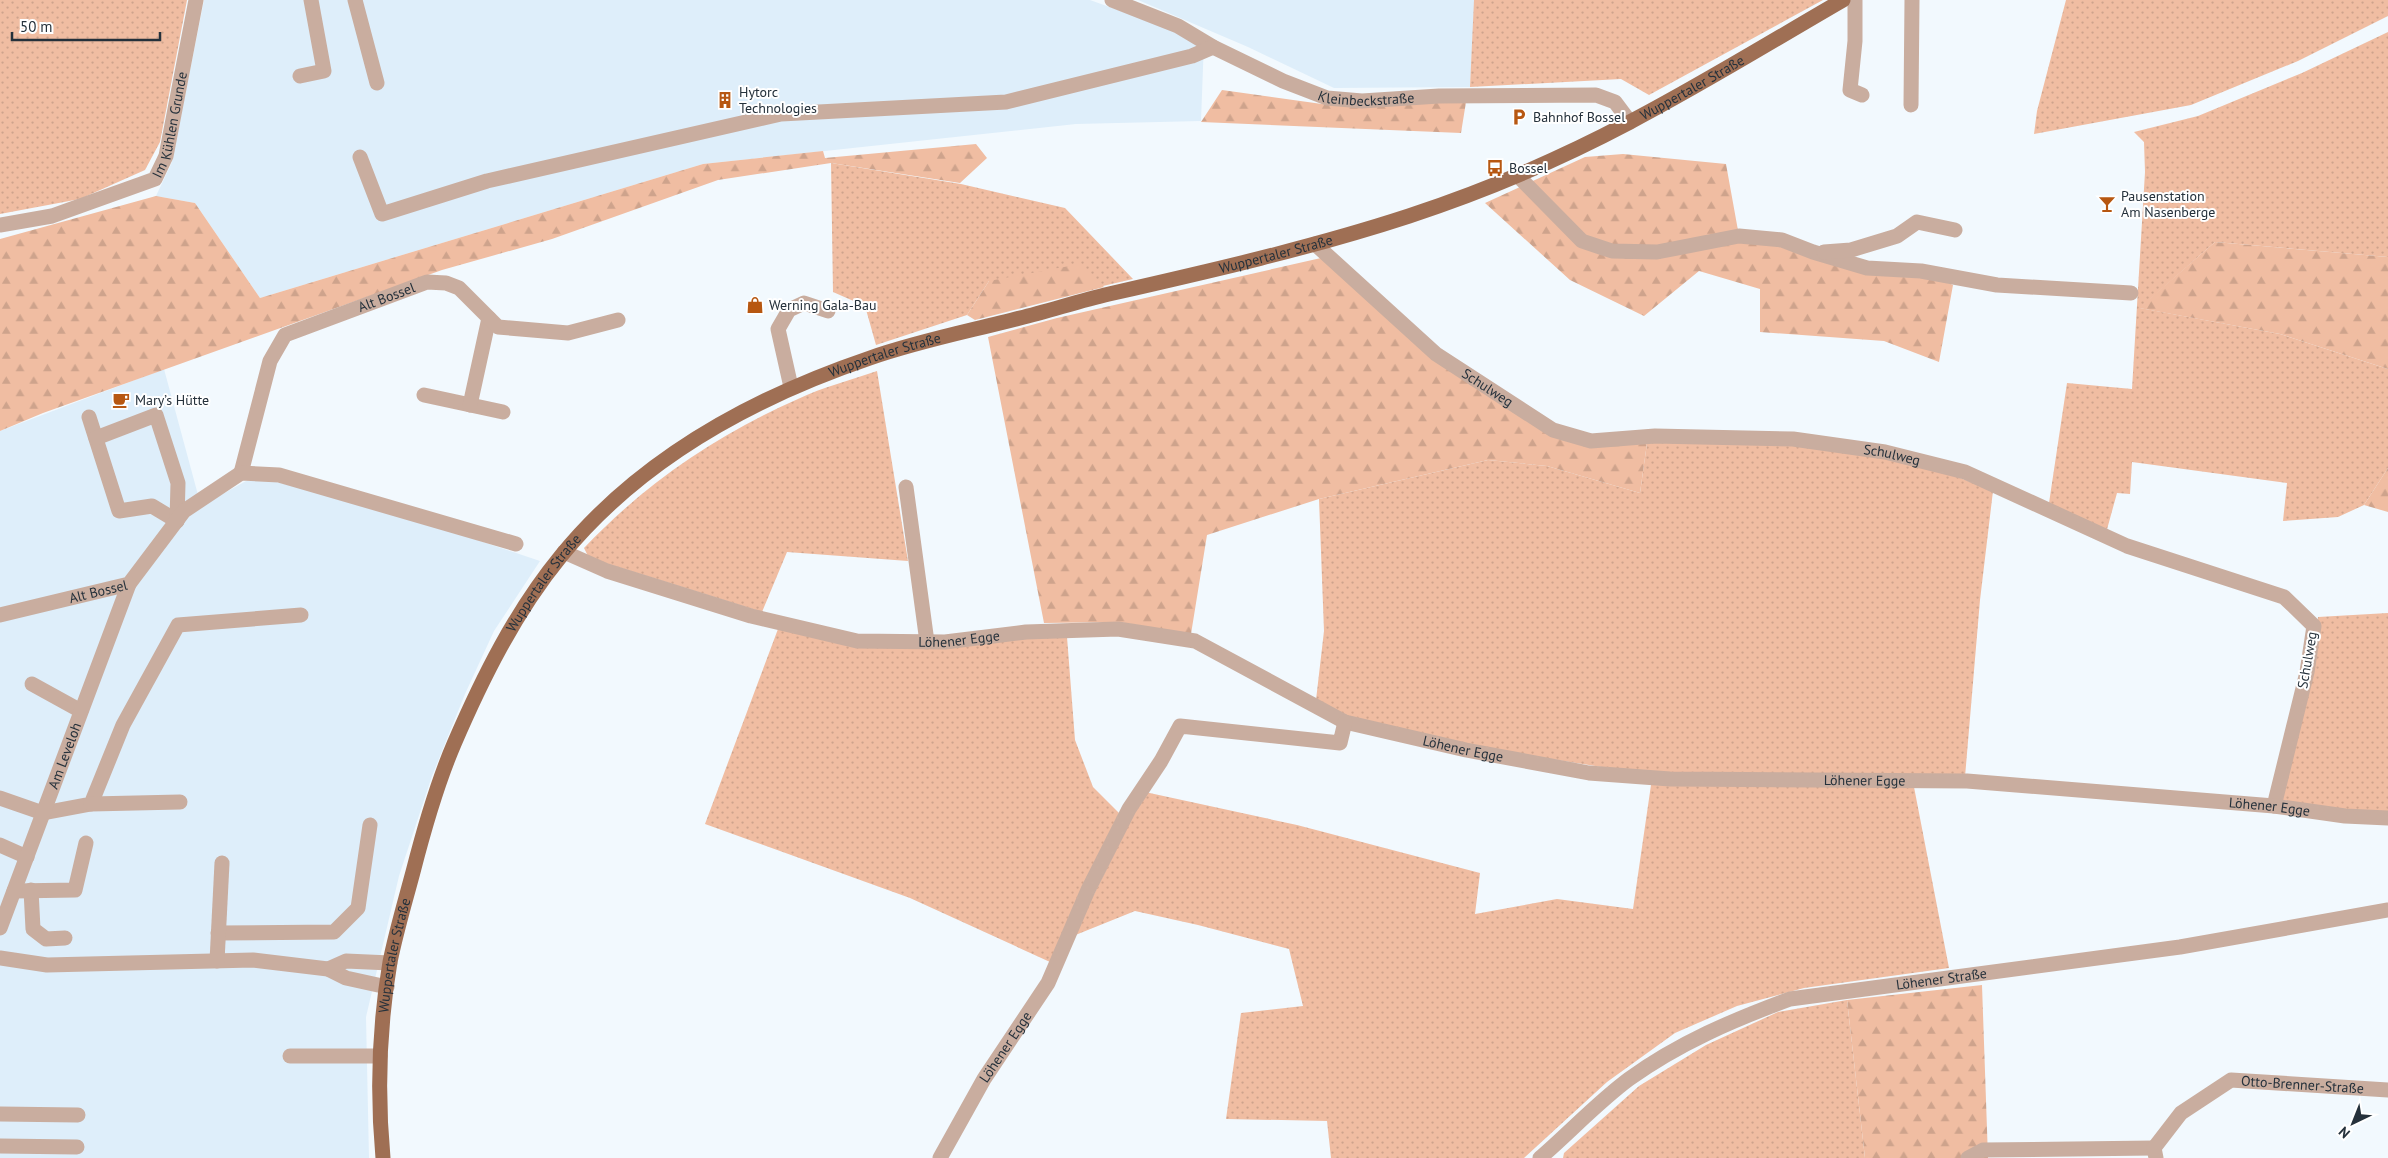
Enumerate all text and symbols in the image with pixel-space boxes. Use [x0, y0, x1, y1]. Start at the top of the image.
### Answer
scale bar [12, 10, 160, 42]
text: 50 m [20, 17, 53, 36]
street label: Wuppertaler Straße [1637, 51, 1747, 124]
street label: Im Kühlen Grunde [148, 70, 191, 181]
place label: Hytorc Technologies [739, 83, 817, 117]
street label: Kleinbeckstraße [1315, 86, 1415, 110]
building icon: Hytorc Technologies [715, 90, 735, 110]
parking icon: Bahnhof Bossel [1509, 107, 1529, 127]
place label: Bahnhof Bossel [1533, 108, 1625, 126]
bus stop icon: Bossel [1485, 158, 1505, 178]
place label: Bossel [1509, 159, 1548, 177]
place label: Pausenstation Am Nasenberge [2121, 187, 2215, 221]
bar icon: Pausenstation Am Nasenberge [2097, 194, 2117, 214]
street label: Wuppertaler Straße [1217, 231, 1335, 277]
street label: Alt Bossel [355, 278, 417, 316]
shop icon: Werning Gala-Bau [745, 295, 765, 315]
place label: Werning Gala-Bau [769, 296, 876, 314]
street label: Wuppertaler Straße [826, 329, 943, 381]
street label: Schulweg [1458, 364, 1517, 411]
cafe icon: Mary’s Hütte [111, 390, 131, 410]
place label: Mary’s Hütte [135, 391, 209, 409]
street label: Schulweg [1862, 440, 1922, 469]
street label: Wuppertaler Straße [502, 530, 585, 635]
street label: Alt Bossel [67, 576, 129, 607]
street label: Löhener Egge [918, 626, 1001, 651]
street label: Schulweg [2293, 630, 2321, 690]
street label: Am Leveloh [44, 720, 85, 791]
street label: Löhener Egge [1421, 731, 1505, 766]
street label: Löhener Egge [1824, 771, 1906, 790]
street label: Löhener Egge [2228, 793, 2311, 820]
street label: Wuppertaler Straße [374, 896, 415, 1014]
street label: Löhener Straße [1895, 964, 1988, 994]
street label: Löhener Egge [975, 1008, 1036, 1086]
street label: Otto-Brenner-Straße [2241, 1072, 2365, 1097]
north arrow [2328, 1098, 2378, 1148]
text: N [2335, 1123, 2354, 1142]

